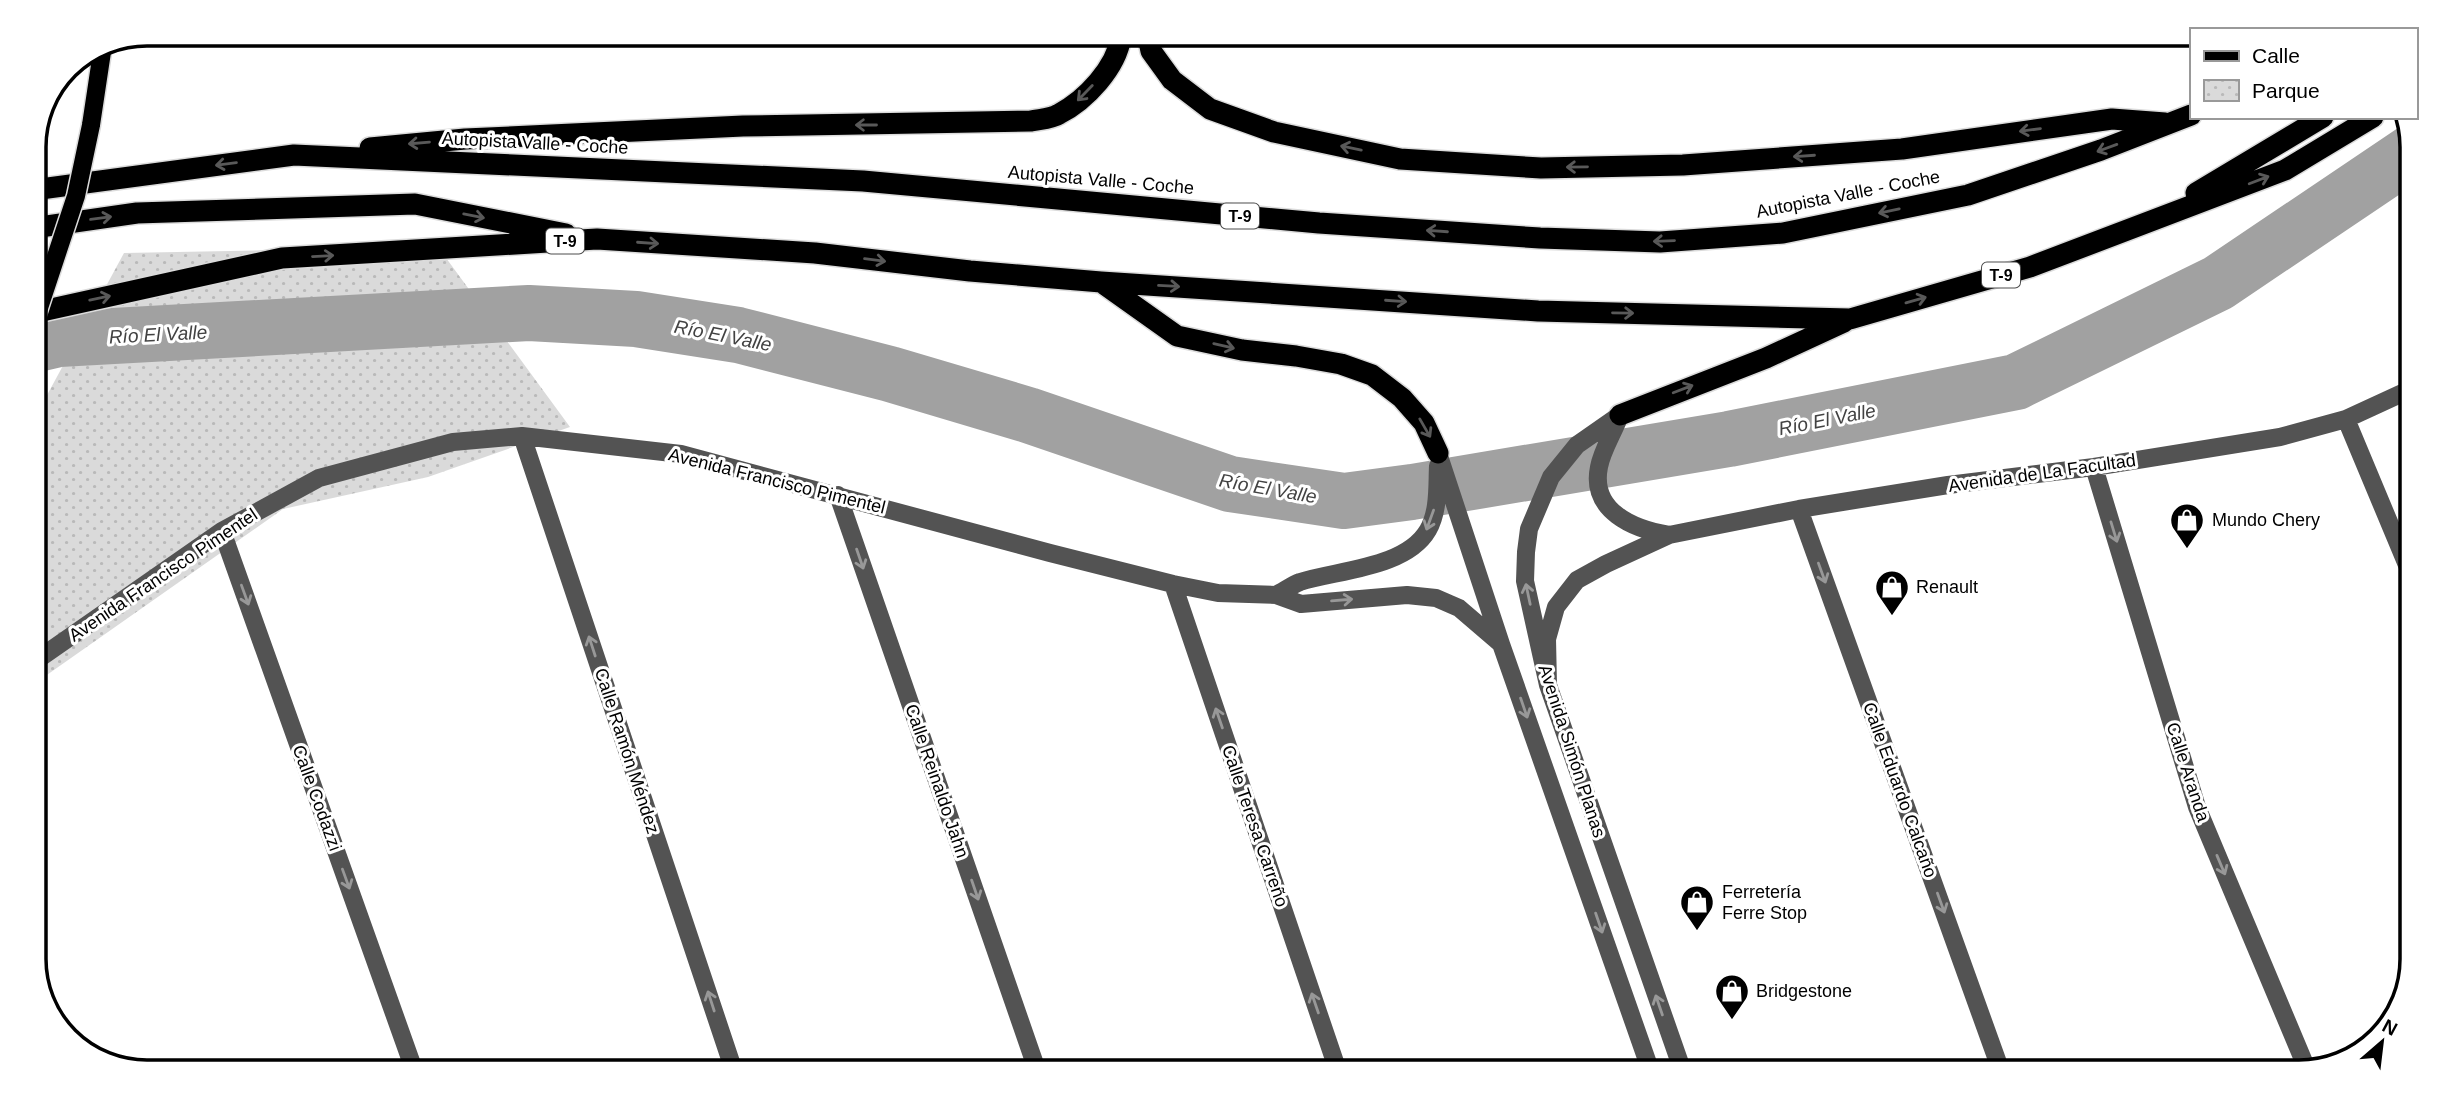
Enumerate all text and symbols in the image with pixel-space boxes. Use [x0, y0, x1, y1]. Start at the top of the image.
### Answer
legend [2190, 28, 2417, 119]
text: Calle [2252, 44, 2300, 67]
text: Parque [2252, 79, 2320, 102]
one-way arrow [1077, 85, 1094, 102]
one-way arrow [855, 118, 878, 132]
one-way arrow [2019, 124, 2042, 137]
street label: Autopista Valle - Coche [441, 128, 629, 158]
one-way arrow [408, 137, 431, 150]
one-way arrow [1340, 141, 1363, 155]
one-way arrow [2096, 143, 2118, 155]
one-way arrow [1793, 150, 1816, 163]
one-way arrow [215, 157, 238, 170]
one-way arrow [1566, 161, 1589, 174]
street label: Autopista Valle - Coche [1007, 162, 1195, 198]
street label: Autopista Valle - Coche [1754, 166, 1942, 222]
one-way arrow [2247, 173, 2269, 185]
road number: T-9 [1221, 204, 1259, 229]
one-way arrow [1878, 205, 1901, 219]
one-way arrow [462, 209, 485, 223]
one-way arrow [89, 212, 112, 225]
one-way arrow [1426, 224, 1448, 237]
road number: T-9 [546, 229, 584, 254]
one-way arrow [1652, 235, 1675, 248]
one-way arrow [636, 236, 659, 249]
one-way arrow [311, 249, 334, 262]
one-way arrow [863, 253, 886, 266]
road number: T-9 [1982, 262, 2020, 288]
one-way arrow [1157, 279, 1180, 292]
one-way arrow [88, 291, 111, 304]
one-way arrow [1904, 293, 1927, 306]
one-way arrow [1384, 295, 1407, 308]
one-way arrow [1611, 306, 1634, 320]
water label: Río El Valle [673, 316, 773, 355]
water label: Río El Valle [108, 321, 208, 348]
one-way arrow [1212, 340, 1235, 353]
one-way arrow [1672, 382, 1694, 395]
water label: Río El Valle [1777, 400, 1877, 439]
one-way arrow [1419, 418, 1433, 438]
street label: Avenida Francisco Pimentel [666, 444, 888, 518]
street label: Avenida de La Facultad [1947, 450, 2137, 496]
water label: Río El Valle [1218, 470, 1318, 507]
shop icon: Mundo Chery [2168, 501, 2206, 550]
street label: Avenida Francisco Pimentel [65, 504, 261, 646]
one-way arrow [1423, 509, 1436, 531]
place label: Mundo Chery [2212, 510, 2320, 530]
one-way arrow [2108, 521, 2121, 543]
one-way arrow [855, 548, 867, 570]
one-way arrow [1817, 562, 1829, 584]
shop icon: Renault [1873, 568, 1911, 617]
place label: Renault [1916, 577, 1978, 597]
one-way arrow [1520, 583, 1534, 606]
one-way arrow [240, 584, 252, 606]
one-way arrow [1331, 593, 1353, 606]
one-way arrow [585, 635, 597, 657]
street label: Avenida Simón Planas [1535, 662, 1609, 840]
street label: Calle Ramón Méndez [591, 666, 663, 836]
one-way arrow [1519, 697, 1531, 719]
street label: Calle Eduardo Calcaño [1859, 700, 1941, 880]
street label: Calle Reinaldo Jahn [901, 702, 973, 860]
one-way arrow [1211, 707, 1224, 729]
street label: Calle Aranda [2163, 720, 2214, 825]
street label: Calle Codazzi [289, 742, 345, 854]
street label: Calle Teresa Carreño [1218, 742, 1292, 910]
one-way arrow [2216, 853, 2229, 875]
one-way arrow [341, 867, 353, 889]
one-way arrow [970, 879, 982, 901]
place label: Ferretería Ferre Stop [1722, 882, 1807, 923]
shop icon: Ferretería Ferre Stop [1678, 883, 1716, 932]
one-way arrow [1936, 891, 1948, 913]
one-way arrow [1594, 912, 1606, 934]
shop icon: Bridgestone [1713, 972, 1751, 1021]
place label: Bridgestone [1756, 981, 1852, 1001]
one-way arrow [703, 990, 716, 1012]
one-way arrow [1308, 993, 1320, 1015]
one-way arrow [1652, 994, 1664, 1016]
north arrow [2347, 1007, 2417, 1077]
text: N [2379, 1015, 2401, 1040]

